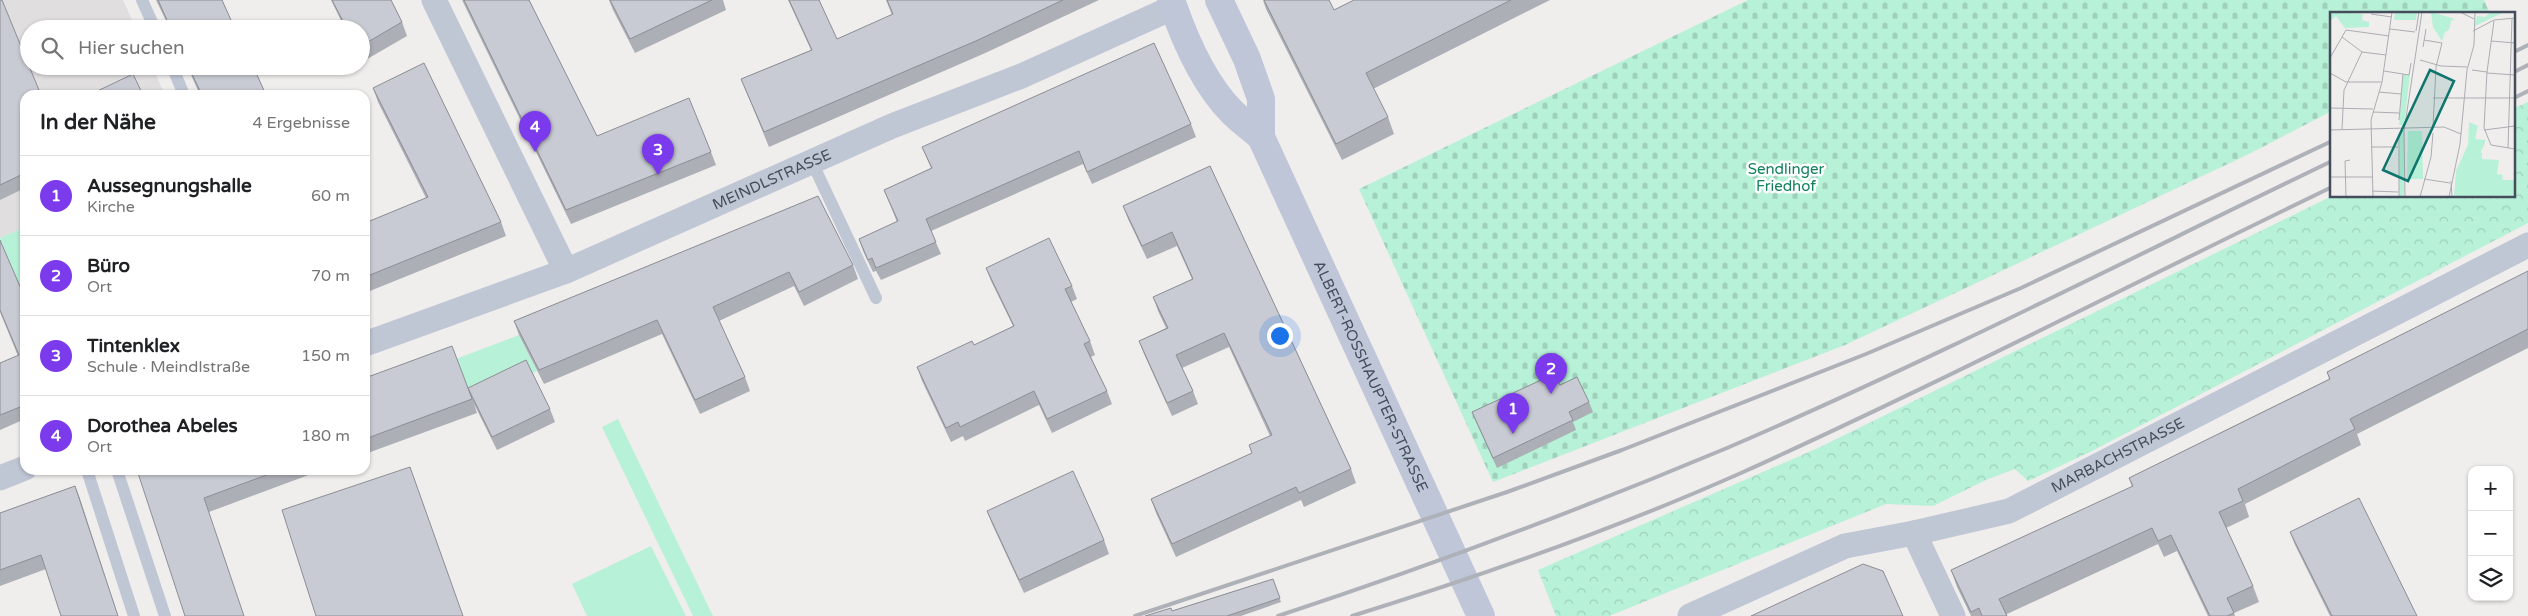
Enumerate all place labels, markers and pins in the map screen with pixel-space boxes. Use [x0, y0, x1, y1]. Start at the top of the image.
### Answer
pin: 4 [519, 111, 551, 152]
pin: 3 [642, 134, 674, 175]
pin: 2 [1535, 353, 1567, 394]
pin: 1 [1497, 393, 1529, 434]

